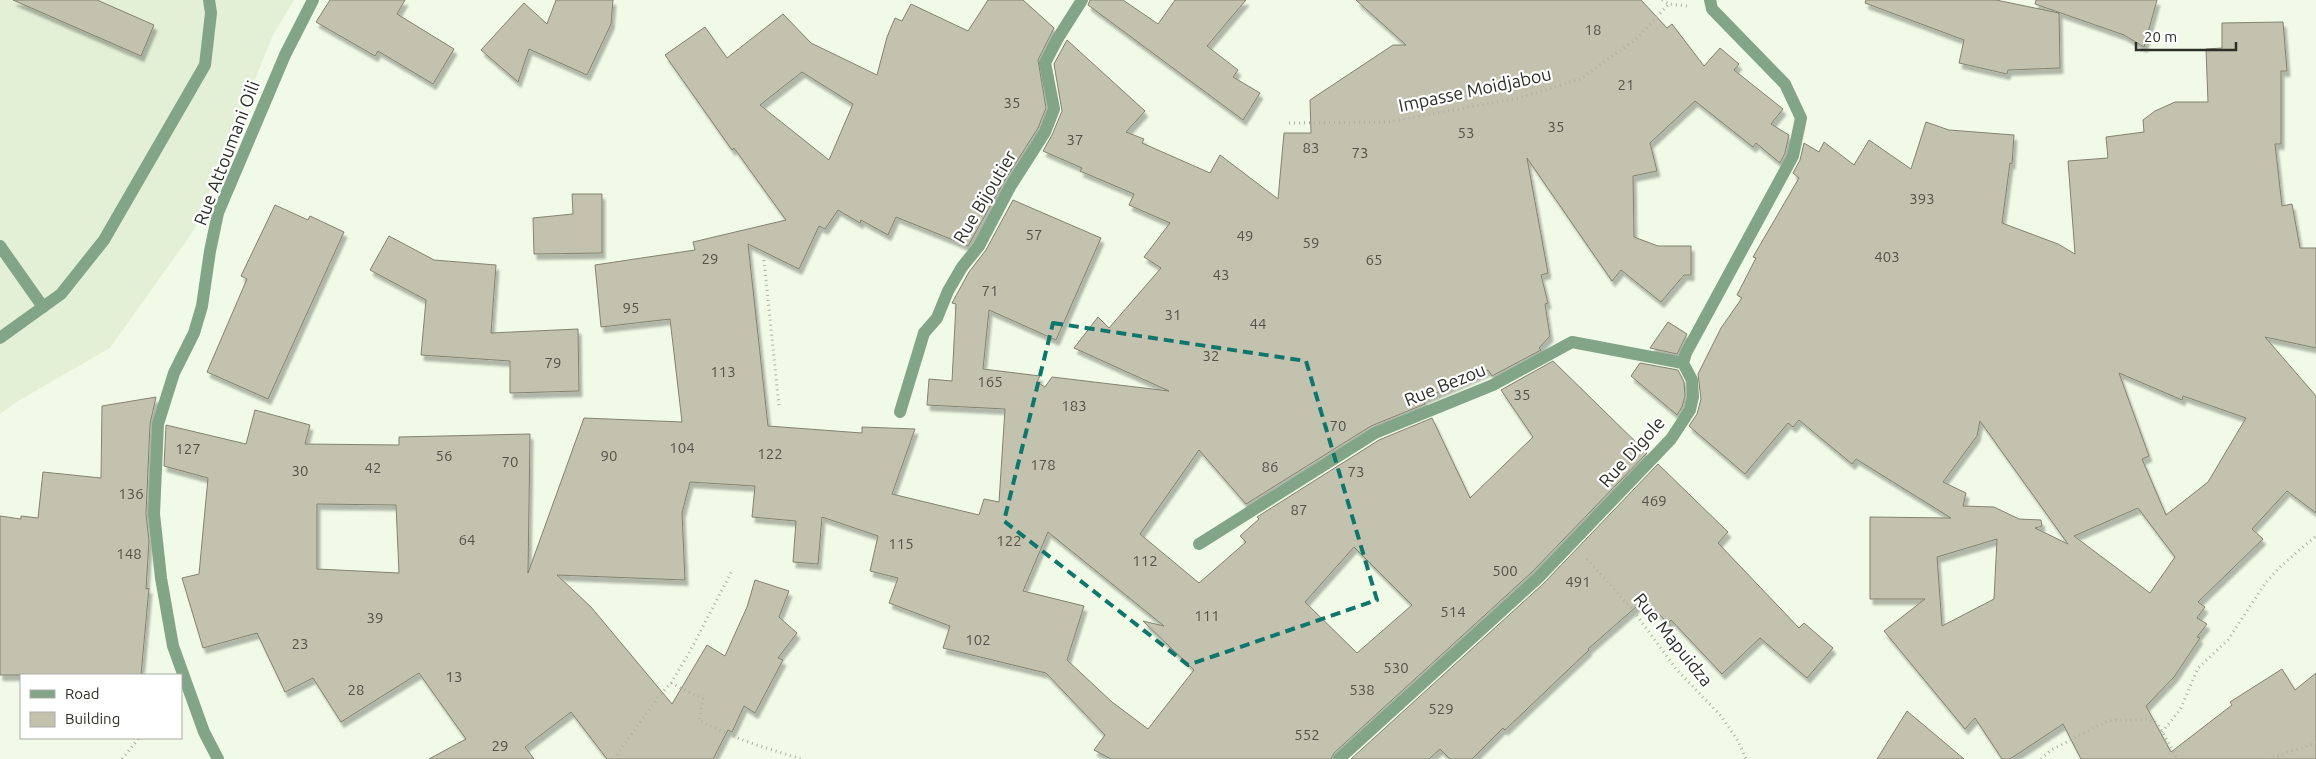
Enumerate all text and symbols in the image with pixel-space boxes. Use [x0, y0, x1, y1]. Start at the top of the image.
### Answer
scale bar [2136, 20, 2236, 52]
house number: 18 [1585, 21, 1601, 38]
text: 20 m [2144, 28, 2177, 45]
street label: Impasse Moidjabou [1397, 63, 1553, 115]
house number: 21 [1618, 76, 1634, 93]
street label: Rue Attoumani Oili [189, 78, 263, 228]
house number: 35 [1004, 94, 1020, 111]
house number: 35 [1548, 118, 1564, 135]
house number: 53 [1458, 124, 1474, 141]
house number: 37 [1067, 131, 1083, 148]
house number: 83 [1303, 139, 1319, 156]
house number: 73 [1352, 144, 1368, 161]
street label: Rue Bijoutier [949, 146, 1020, 247]
house number: 393 [1909, 190, 1935, 207]
house number: 57 [1026, 226, 1042, 243]
house number: 49 [1237, 227, 1253, 244]
house number: 59 [1303, 234, 1319, 251]
house number: 403 [1874, 248, 1900, 265]
house number: 29 [702, 250, 718, 267]
house number: 65 [1366, 251, 1382, 268]
house number: 43 [1213, 266, 1229, 283]
house number: 71 [982, 282, 998, 299]
house number: 95 [623, 299, 639, 316]
house number: 31 [1165, 306, 1181, 323]
house number: 44 [1250, 315, 1266, 332]
house number: 32 [1203, 347, 1219, 364]
house number: 79 [545, 354, 561, 371]
street label: Rue Bezou [1401, 359, 1488, 409]
house number: 113 [710, 363, 736, 380]
house number: 165 [977, 373, 1003, 390]
house number: 35 [1514, 386, 1530, 403]
house number: 183 [1061, 397, 1087, 414]
street label: Rue Digole [1594, 412, 1668, 491]
house number: 70 [1330, 417, 1346, 434]
house number: 104 [669, 439, 695, 456]
house number: 127 [175, 440, 201, 457]
house number: 122 [757, 445, 783, 462]
house number: 56 [436, 447, 452, 464]
house number: 90 [601, 447, 617, 464]
house number: 70 [502, 453, 518, 470]
house number: 178 [1030, 456, 1056, 473]
house number: 86 [1262, 458, 1278, 475]
house number: 42 [365, 459, 381, 476]
house number: 30 [292, 462, 308, 479]
house number: 73 [1348, 463, 1364, 480]
house number: 136 [118, 485, 144, 502]
house number: 469 [1641, 492, 1667, 509]
house number: 87 [1291, 501, 1307, 518]
house number: 64 [459, 531, 475, 548]
house number: 122 [996, 532, 1022, 549]
house number: 115 [888, 535, 914, 552]
house number: 148 [116, 545, 142, 562]
house number: 112 [1132, 552, 1158, 569]
house number: 500 [1492, 562, 1518, 579]
house number: 491 [1565, 573, 1591, 590]
street label: Rue Mapuidza [1630, 589, 1717, 690]
house number: 514 [1440, 603, 1466, 620]
house number: 111 [1194, 607, 1220, 624]
house number: 39 [367, 609, 383, 626]
house number: 102 [965, 631, 991, 648]
house number: 23 [292, 635, 308, 652]
house number: 530 [1383, 659, 1409, 676]
house number: 13 [446, 668, 462, 685]
legend [20, 674, 182, 739]
house number: 28 [348, 681, 364, 698]
house number: 538 [1349, 681, 1375, 698]
text: Road [65, 685, 100, 702]
house number: 529 [1428, 700, 1454, 717]
text: Building [65, 710, 120, 727]
house number: 552 [1294, 726, 1320, 743]
house number: 29 [492, 737, 508, 754]

